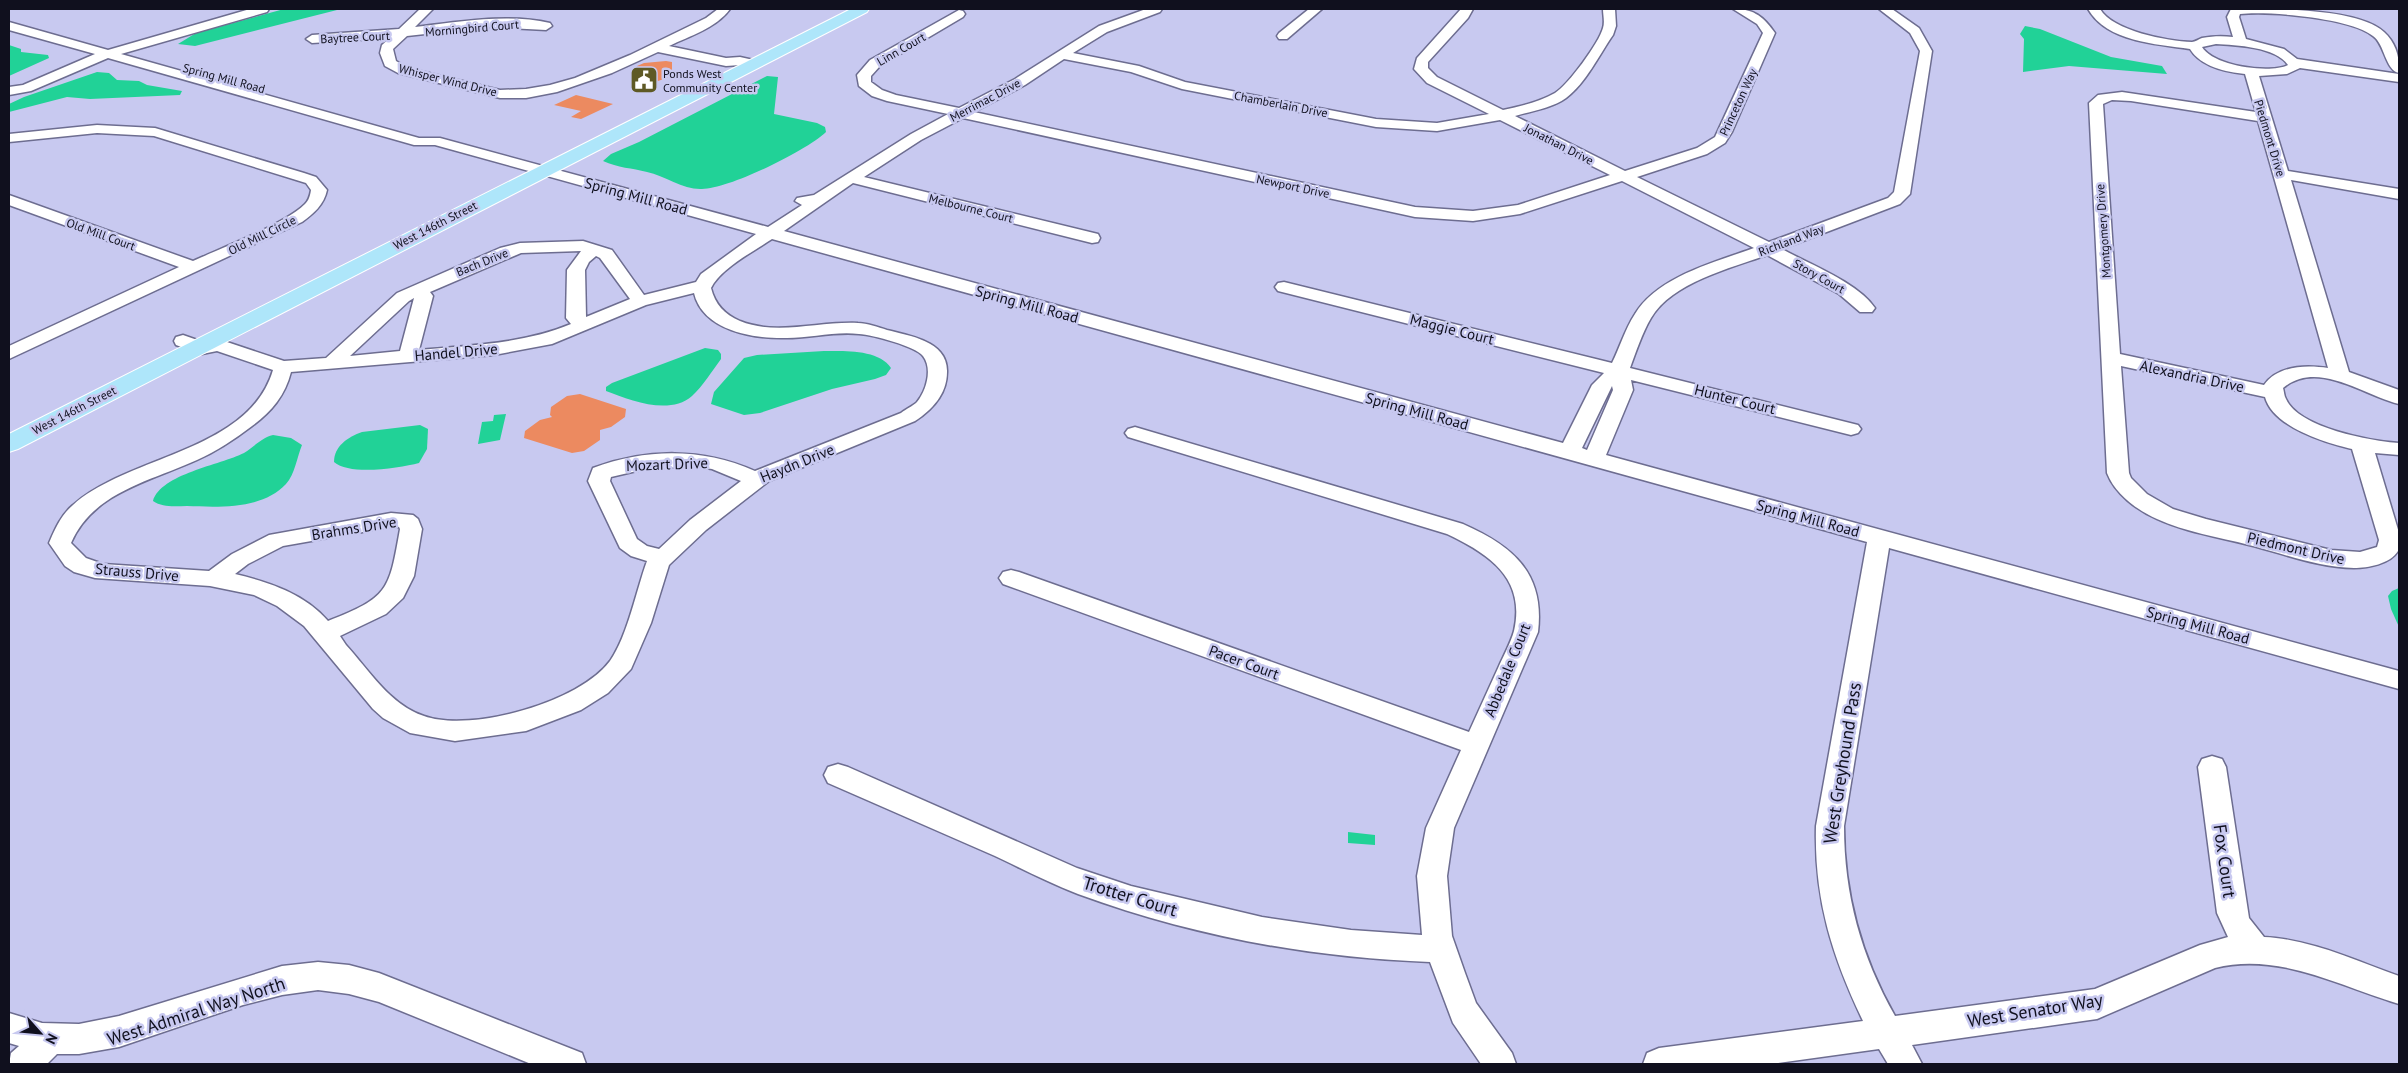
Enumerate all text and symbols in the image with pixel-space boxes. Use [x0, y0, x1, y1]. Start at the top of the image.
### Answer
street label: Morningbird Court [424, 16, 520, 40]
street label: Baytree Court [320, 28, 390, 46]
street label: Linn Court [874, 29, 928, 69]
street label: Spring Mill Road [181, 60, 267, 96]
street label: Whisper Wind Drive [397, 61, 499, 99]
public building icon: Ponds West Community Center [629, 65, 659, 95]
place label: Ponds West Community Center [663, 66, 757, 95]
street label: Princeton Way [1716, 66, 1760, 138]
street label: Merrimac Drive [947, 75, 1023, 125]
street label: Chamberlain Drive [1233, 88, 1329, 120]
street label: Piedmont Drive [2251, 98, 2289, 178]
street label: Jonathan Drive [1521, 120, 1596, 168]
street label: Newport Drive [1255, 171, 1331, 201]
street label: Spring Mill Road [582, 173, 690, 219]
street label: Montgomery Drive [2092, 183, 2114, 279]
street label: Melbourne Court [927, 190, 1015, 226]
street label: West 146th Street [391, 197, 479, 253]
street label: Old Mill Circle [226, 212, 298, 258]
street label: Old Mill Court [65, 215, 137, 253]
street label: Richland Way [1756, 221, 1826, 259]
street label: Bach Drive [454, 245, 510, 279]
street label: Story Court [1790, 256, 1848, 296]
street label: Spring Mill Road [973, 281, 1081, 327]
street label: Maggie Court [1408, 309, 1496, 349]
street label: Handel Drive [414, 339, 498, 365]
street label: Alexandria Drive [2138, 356, 2246, 396]
street label: Hunter Court [1693, 380, 1777, 418]
street label: West 146th Street [30, 382, 118, 438]
street label: Spring Mill Road [1363, 388, 1471, 434]
street label: Haydn Drive [757, 440, 837, 486]
street label: Mozart Drive [626, 453, 708, 475]
street label: Spring Mill Road [1754, 495, 1862, 541]
street label: Brahms Drive [310, 512, 398, 544]
street label: Piedmont Drive [2246, 528, 2346, 568]
street label: Strauss Drive [94, 559, 180, 585]
street label: Spring Mill Road [2144, 602, 2252, 648]
street label: Abbedale Court [1480, 621, 1534, 719]
street label: Pacer Court [1206, 641, 1282, 683]
street label: West Greyhound Pass [1818, 681, 1866, 845]
street label: Fox Court [2208, 823, 2242, 899]
street label: Trotter Court [1080, 871, 1180, 921]
street label: West Admiral Way North [104, 971, 288, 1051]
street label: West Senator Way [1966, 988, 2105, 1032]
north arrow [15, 1008, 65, 1058]
text: N [41, 1031, 62, 1047]

